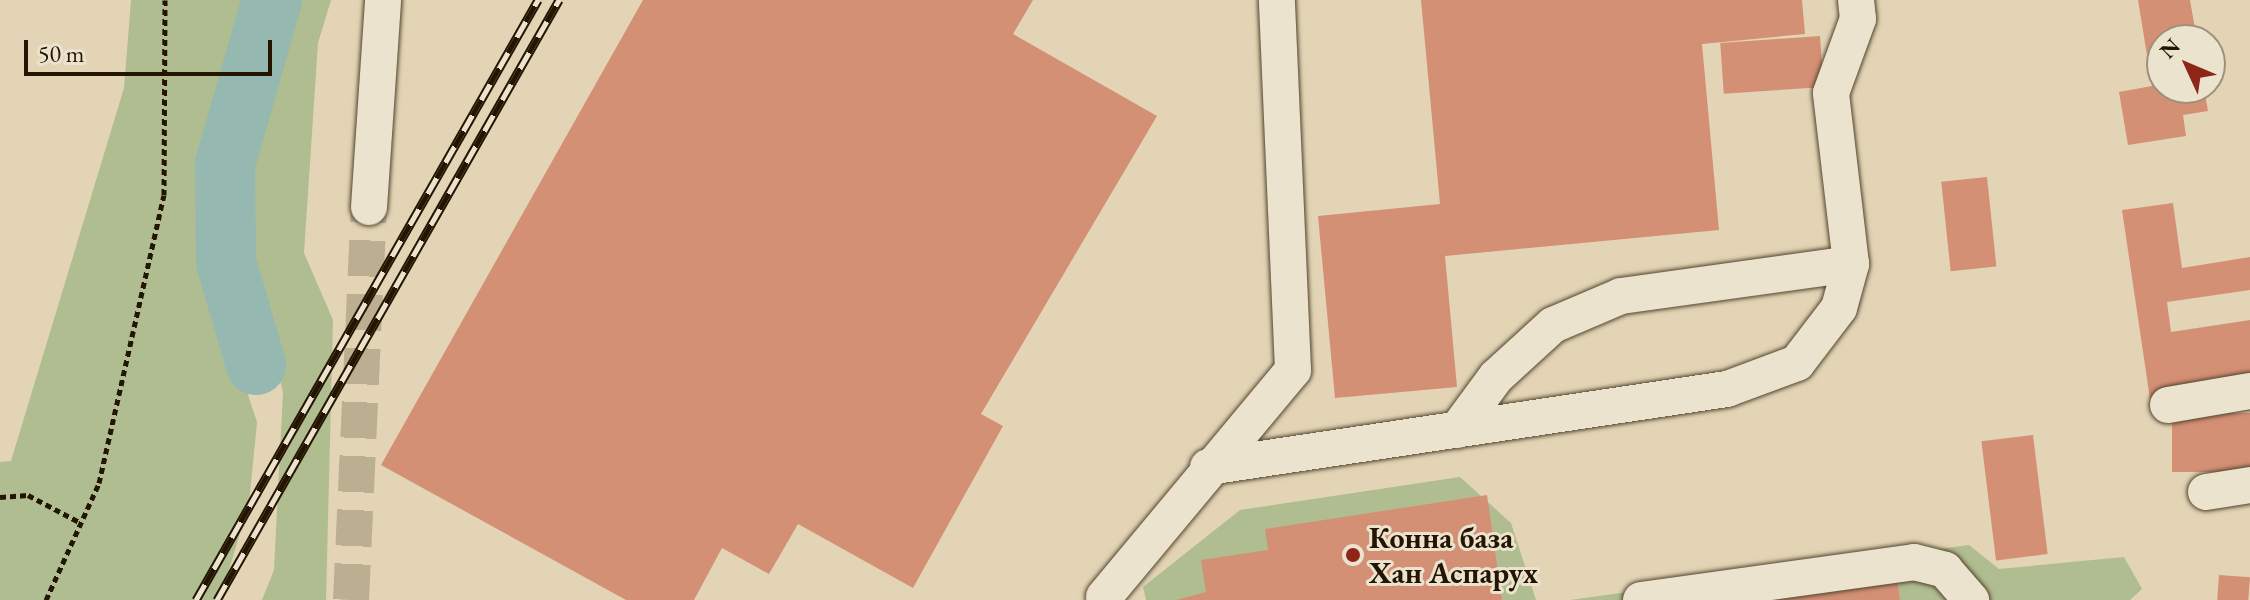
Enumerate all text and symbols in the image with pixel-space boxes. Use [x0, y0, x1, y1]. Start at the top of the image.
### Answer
scale bar [28, 24, 276, 74]
north arrow [2146, 24, 2226, 104]
text: N [2153, 32, 2186, 65]
text: 50 m [38, 38, 85, 69]
place label: Конна база Хан Аспарух [1369, 520, 1538, 590]
marker: Конна база Хан Аспарух [1344, 546, 1362, 564]

